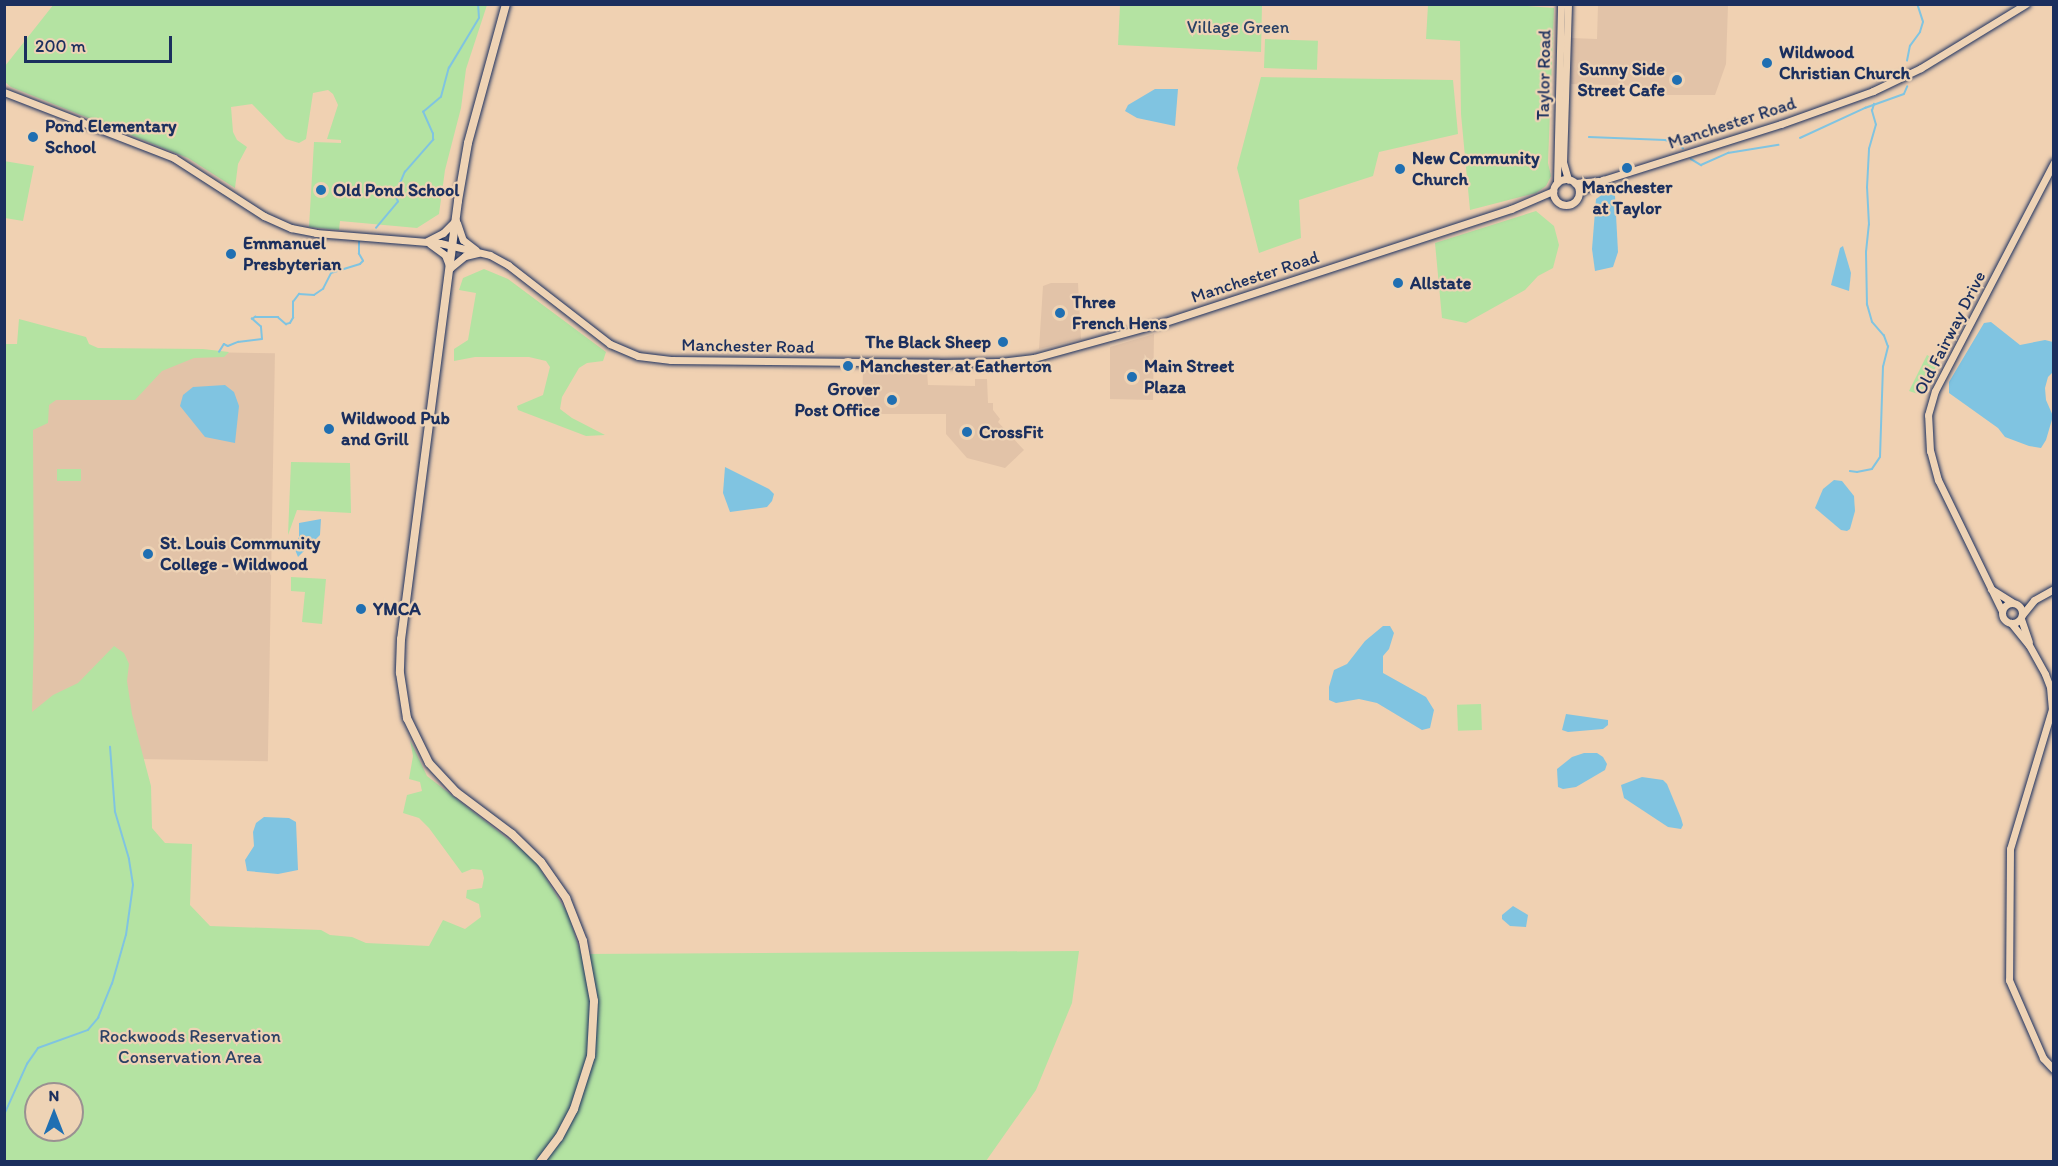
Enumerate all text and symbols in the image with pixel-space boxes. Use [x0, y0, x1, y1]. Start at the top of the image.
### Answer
park label: Village Green [1187, 16, 1289, 38]
scale bar [27, 24, 176, 62]
street label: Taylor Road [1532, 30, 1556, 120]
text: 200 m [35, 35, 86, 57]
place label: Wildwood Christian Church [1779, 42, 1910, 84]
marker: Wildwood Christian Church [1760, 56, 1774, 70]
place label: Sunny Side Street Cafe [1577, 59, 1665, 101]
marker: Sunny Side Street Cafe [1670, 73, 1684, 87]
street label: Manchester Road [1665, 92, 1799, 154]
place label: Pond Elementary School [45, 116, 176, 158]
marker: Pond Elementary School [26, 130, 40, 144]
place label: New Community Church [1412, 148, 1539, 190]
marker: Manchester at Taylor [1620, 161, 1634, 175]
marker: New Community Church [1393, 162, 1407, 176]
place label: Manchester at Taylor [1582, 177, 1672, 219]
place label: Old Pond School [333, 179, 459, 201]
marker: Old Pond School [314, 183, 328, 197]
place label: Emmanuel Presbyterian [243, 233, 341, 276]
street label: Manchester Road [1188, 246, 1322, 308]
marker: Emmanuel Presbyterian [224, 247, 238, 261]
street label: Old Fairway Drive [1909, 267, 1991, 399]
place label: Allstate [1410, 272, 1471, 294]
marker: Allstate [1391, 276, 1405, 290]
place label: Three French Hens [1072, 292, 1168, 334]
marker: Three French Hens [1053, 306, 1067, 320]
place label: The Black Sheep [865, 331, 991, 353]
street label: Manchester Road [681, 334, 815, 358]
marker: The Black Sheep [996, 335, 1010, 349]
place label: Manchester at Eatherton [860, 355, 1051, 377]
place label: Main Street Plaza [1144, 356, 1234, 398]
marker: Manchester at Eatherton [841, 359, 855, 373]
marker: Main Street Plaza [1125, 370, 1139, 384]
place label: Grover Post Office [794, 379, 880, 422]
marker: Grover Post Office [885, 393, 899, 407]
place label: Wildwood Pub and Grill [341, 408, 450, 450]
place label: CrossFit [979, 421, 1044, 443]
marker: Wildwood Pub and Grill [322, 422, 336, 436]
marker: CrossFit [960, 425, 974, 439]
place label: St. Louis Community College - Wildwood [160, 533, 320, 576]
marker: St. Louis Community College - Wildwood [141, 547, 155, 561]
place label: YMCA [373, 598, 421, 620]
marker: YMCA [354, 602, 368, 616]
park label: Rockwoods Reservation Conservation Area [100, 1026, 280, 1068]
north arrow [24, 1082, 84, 1142]
text: N [49, 1086, 59, 1105]

